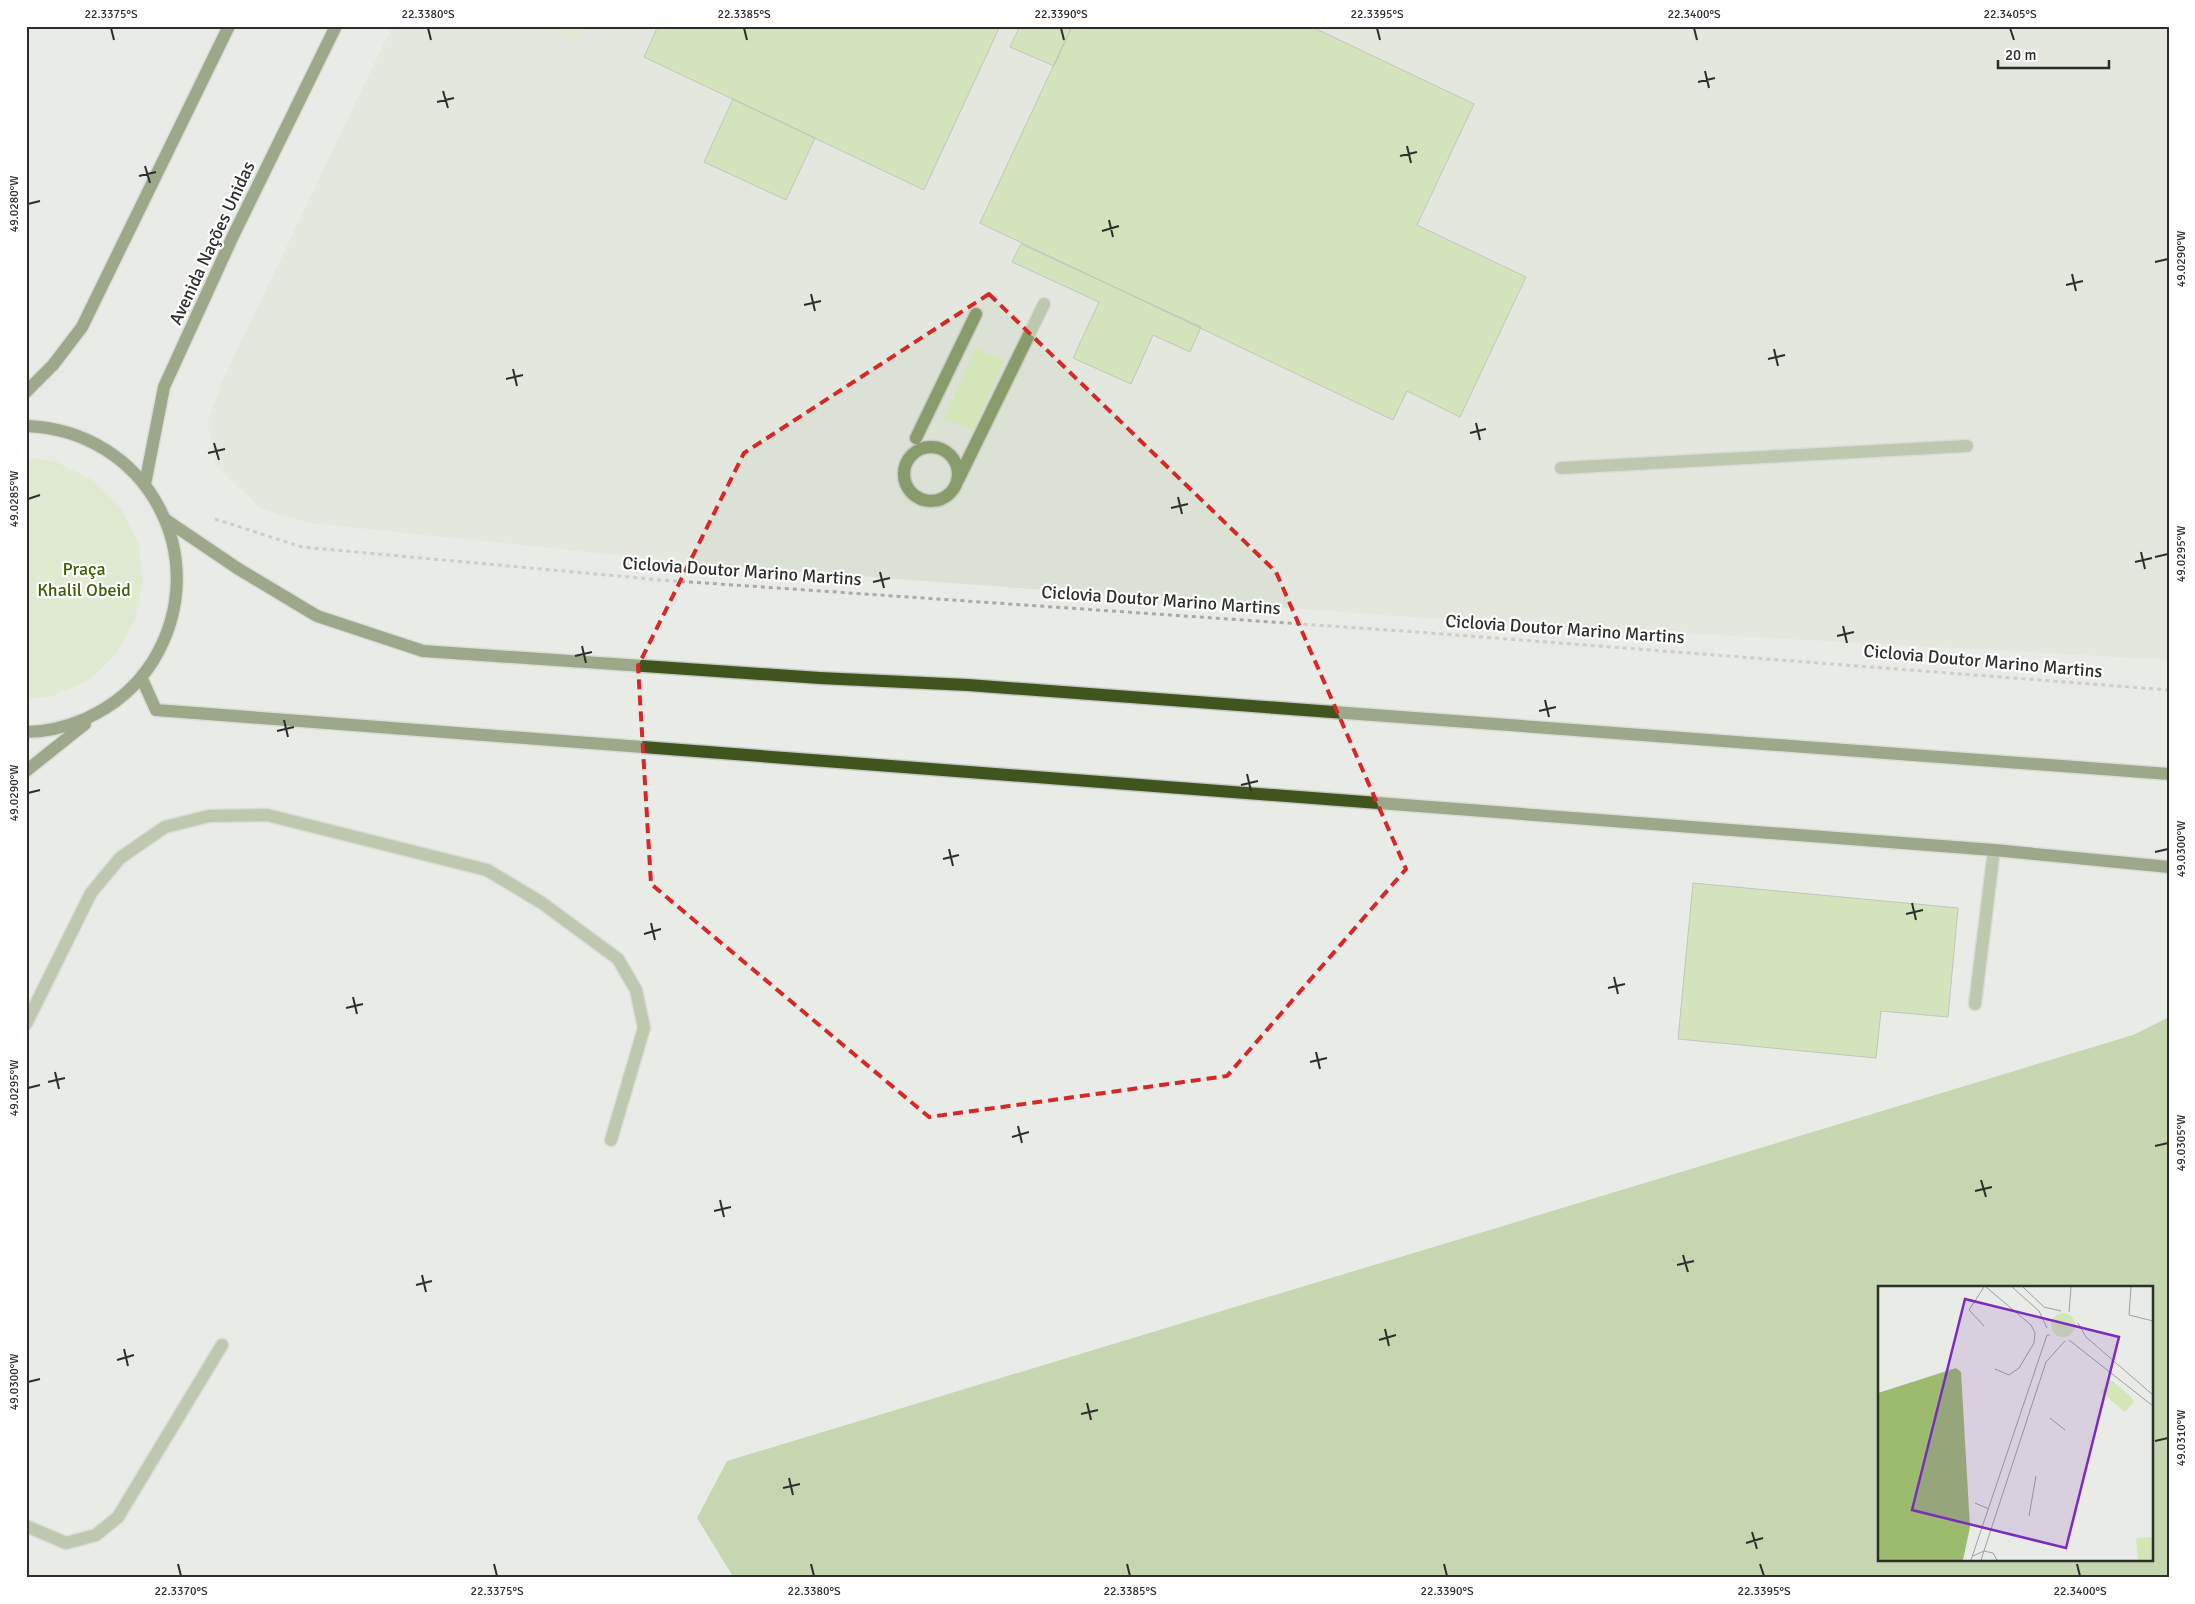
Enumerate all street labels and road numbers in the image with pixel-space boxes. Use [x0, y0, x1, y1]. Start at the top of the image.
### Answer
street label: Avenida Nações Unidas [164, 158, 260, 328]
street label: Ciclovia Doutor Marino Martins [622, 552, 862, 590]
street label: Ciclovia Doutor Marino Martins [1041, 581, 1281, 619]
street label: Ciclovia Doutor Marino Martins [1445, 610, 1685, 648]
street label: Ciclovia Doutor Marino Martins [1863, 640, 2103, 682]

